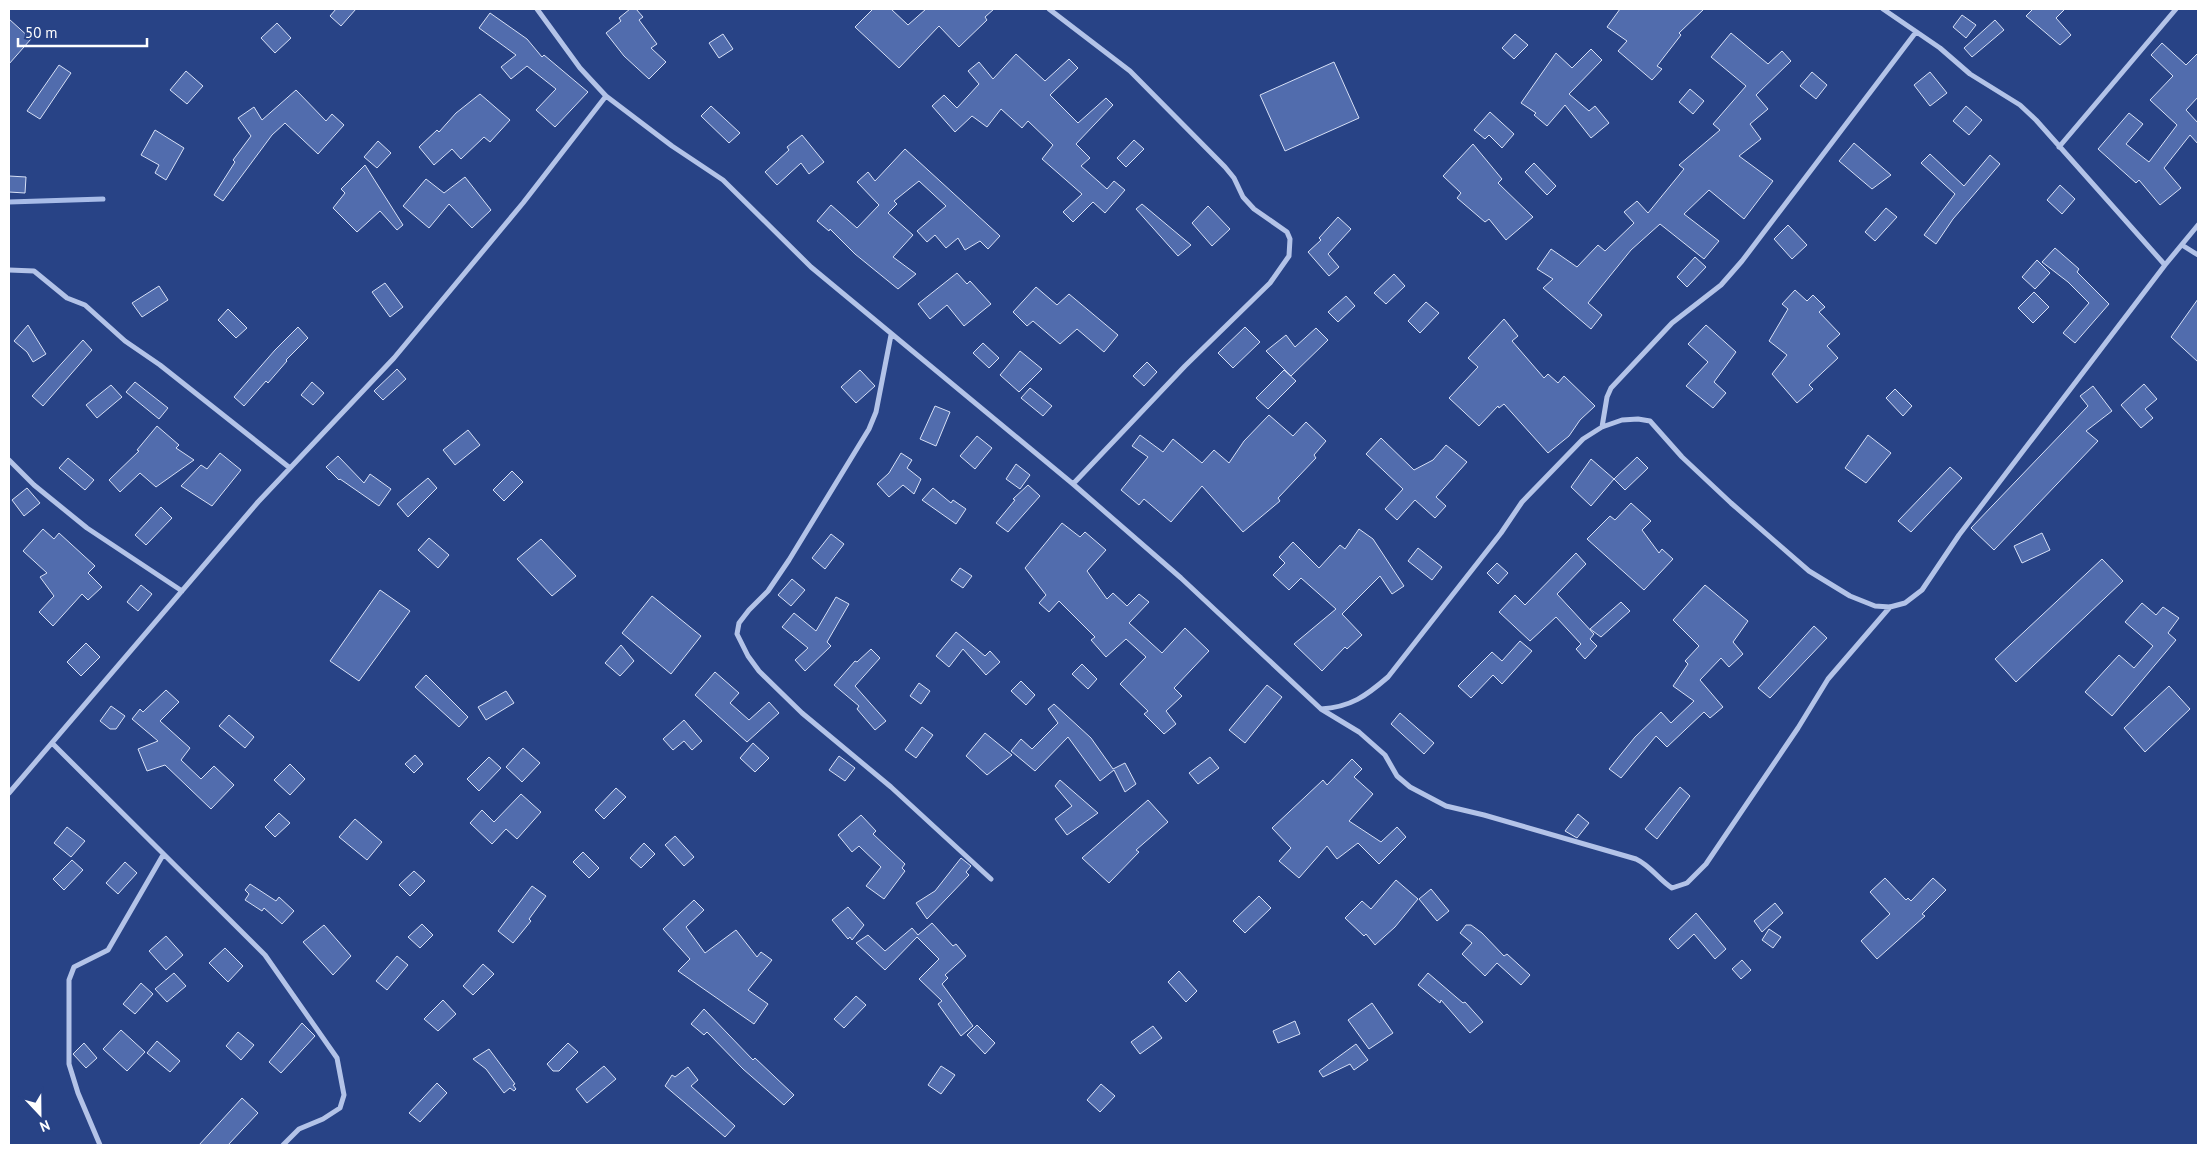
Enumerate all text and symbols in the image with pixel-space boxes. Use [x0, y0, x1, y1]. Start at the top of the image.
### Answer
scale bar [18, 15, 146, 47]
text: 50 m [25, 23, 58, 42]
north arrow [15, 1089, 65, 1139]
text: N [37, 1116, 53, 1136]

